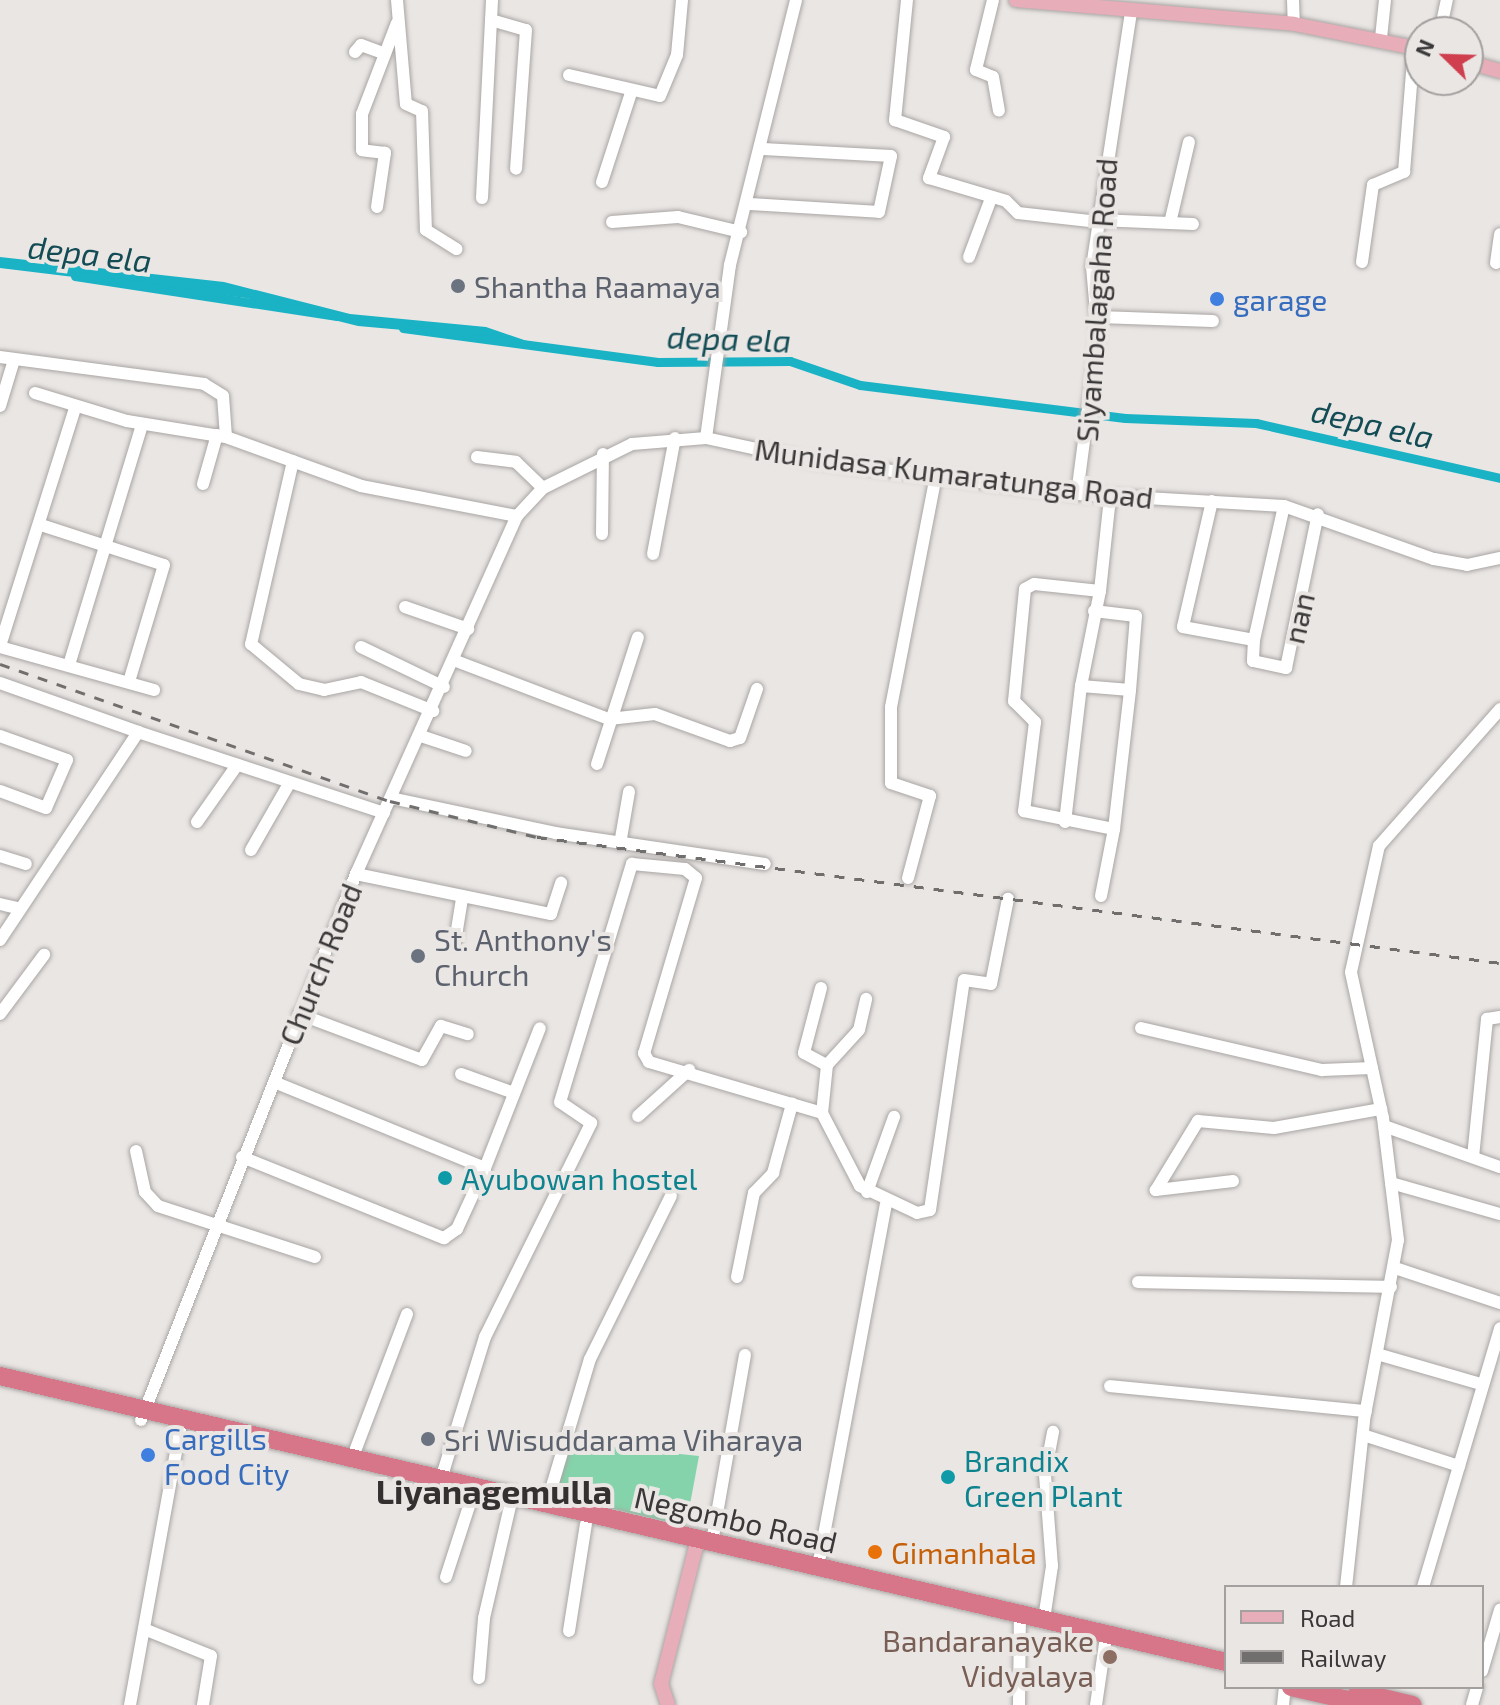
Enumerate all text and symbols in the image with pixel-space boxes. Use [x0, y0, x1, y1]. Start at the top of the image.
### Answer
north arrow [1404, 16, 1484, 96]
text: N [1409, 35, 1439, 60]
street label: Siyambalagaha Road [1068, 157, 1124, 443]
water label: depa ela [26, 226, 154, 280]
place label: Shantha Raamaya [474, 268, 721, 304]
marker: Shantha Raamaya [449, 277, 467, 295]
place label: garage [1233, 281, 1327, 317]
marker: garage [1208, 290, 1226, 308]
water label: depa ela [666, 317, 792, 359]
water label: depa ela [1308, 390, 1438, 456]
street label: Munidasa Kumaratunga Road [753, 431, 1155, 515]
street label: nan [1275, 589, 1321, 647]
street label: Church Road [271, 878, 369, 1050]
place label: St. Anthony's Church [434, 921, 612, 992]
marker: St. Anthony's Church [409, 947, 427, 965]
place label: Ayubowan hostel [461, 1160, 697, 1196]
marker: Ayubowan hostel [436, 1169, 454, 1187]
place label: Cargills Food City [164, 1420, 289, 1490]
place label: Sri Wisuddarama Viharaya [444, 1421, 804, 1457]
marker: Sri Wisuddarama Viharaya [419, 1430, 437, 1448]
place label: Brandix Green Plant [964, 1442, 1123, 1512]
marker: Cargills Food City [139, 1446, 157, 1464]
marker: Brandix Green Plant [939, 1468, 957, 1486]
district label: Liyanagemulla [376, 1471, 612, 1511]
street label: Negombo Road [631, 1478, 841, 1560]
place label: Gimanhala [891, 1534, 1037, 1570]
marker: Gimanhala [866, 1543, 884, 1561]
legend [1224, 1585, 1484, 1689]
text: Road [1300, 1603, 1355, 1632]
place label: Bandaranayake Vidyalaya [882, 1622, 1094, 1692]
text: Railway [1300, 1643, 1386, 1672]
marker: Bandaranayake Vidyalaya [1101, 1648, 1119, 1666]

